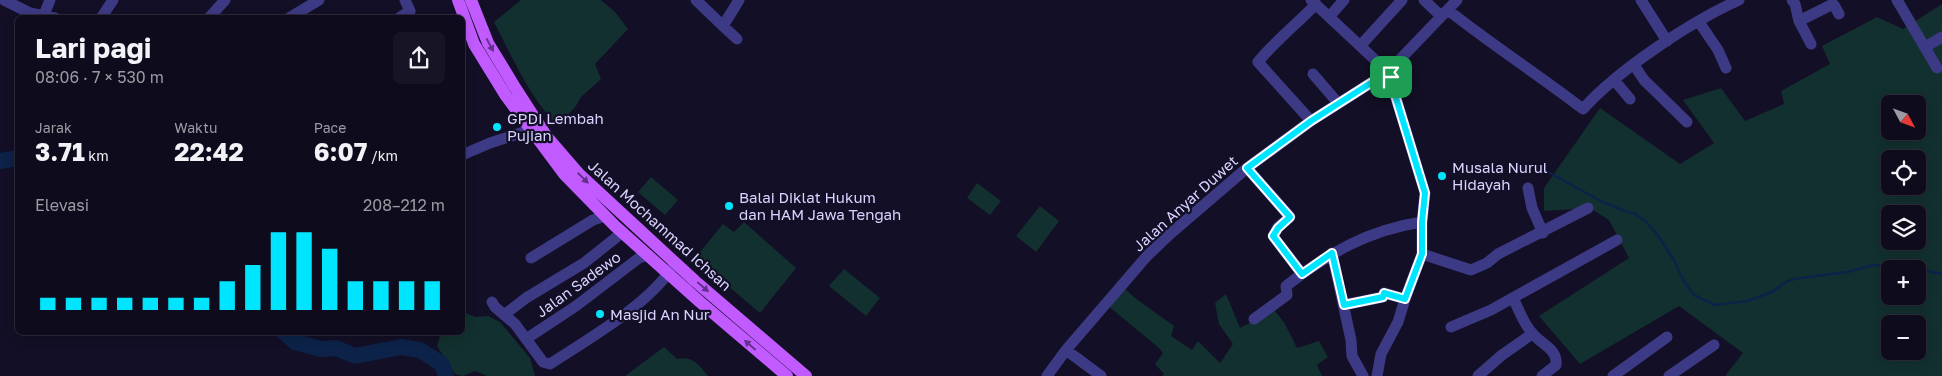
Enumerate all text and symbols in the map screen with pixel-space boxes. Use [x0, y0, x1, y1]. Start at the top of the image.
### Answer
text: Lari pagi [35, 31, 151, 64]
button: share [393, 32, 445, 84]
one-way arrow [486, 38, 494, 52]
pin [1370, 56, 1412, 98]
icon: arrive [1377, 63, 1405, 91]
text: 08:06 · 7 × 530 m [35, 67, 164, 87]
north arrow [1881, 95, 1926, 140]
map controls [1881, 95, 1926, 360]
place label: GPDI Lembah Pujian [507, 109, 604, 144]
text: Jarak [35, 119, 72, 136]
text: Waktu [174, 119, 217, 136]
text: Pace [314, 119, 346, 136]
marker: GPDI Lembah Pujian [491, 121, 503, 133]
text: 3.71 [35, 136, 85, 167]
text: 22:42 [174, 136, 244, 167]
text: 6:07 [314, 136, 367, 167]
text: km [85, 147, 109, 164]
text: /km [367, 147, 398, 164]
button: locate [1881, 150, 1926, 195]
street label: Jalan Anyar Duwet [1129, 151, 1241, 255]
street label: Jalan Mochammad Ichsan [585, 156, 735, 294]
place label: Musala Nurul Hidayah [1452, 158, 1548, 193]
marker: Musala Nurul Hidayah [1436, 170, 1448, 182]
one-way arrow [576, 171, 588, 183]
place label: Balai Diklat Hukum dan HAM Jawa Tengah [739, 188, 901, 223]
text: Elevasi [35, 195, 89, 215]
text: 208–212 m [363, 195, 445, 215]
marker: Balai Diklat Hukum dan HAM Jawa Tengah [723, 200, 735, 212]
button: layers [1881, 205, 1926, 250]
street label: Jalan Sadewo [532, 247, 624, 321]
button: + [1881, 260, 1926, 305]
one-way arrow [696, 281, 708, 293]
place label: Masjid An Nur [610, 305, 710, 323]
marker: Masjid An Nur [594, 308, 606, 320]
button: − [1881, 315, 1926, 360]
one-way arrow [744, 340, 756, 351]

